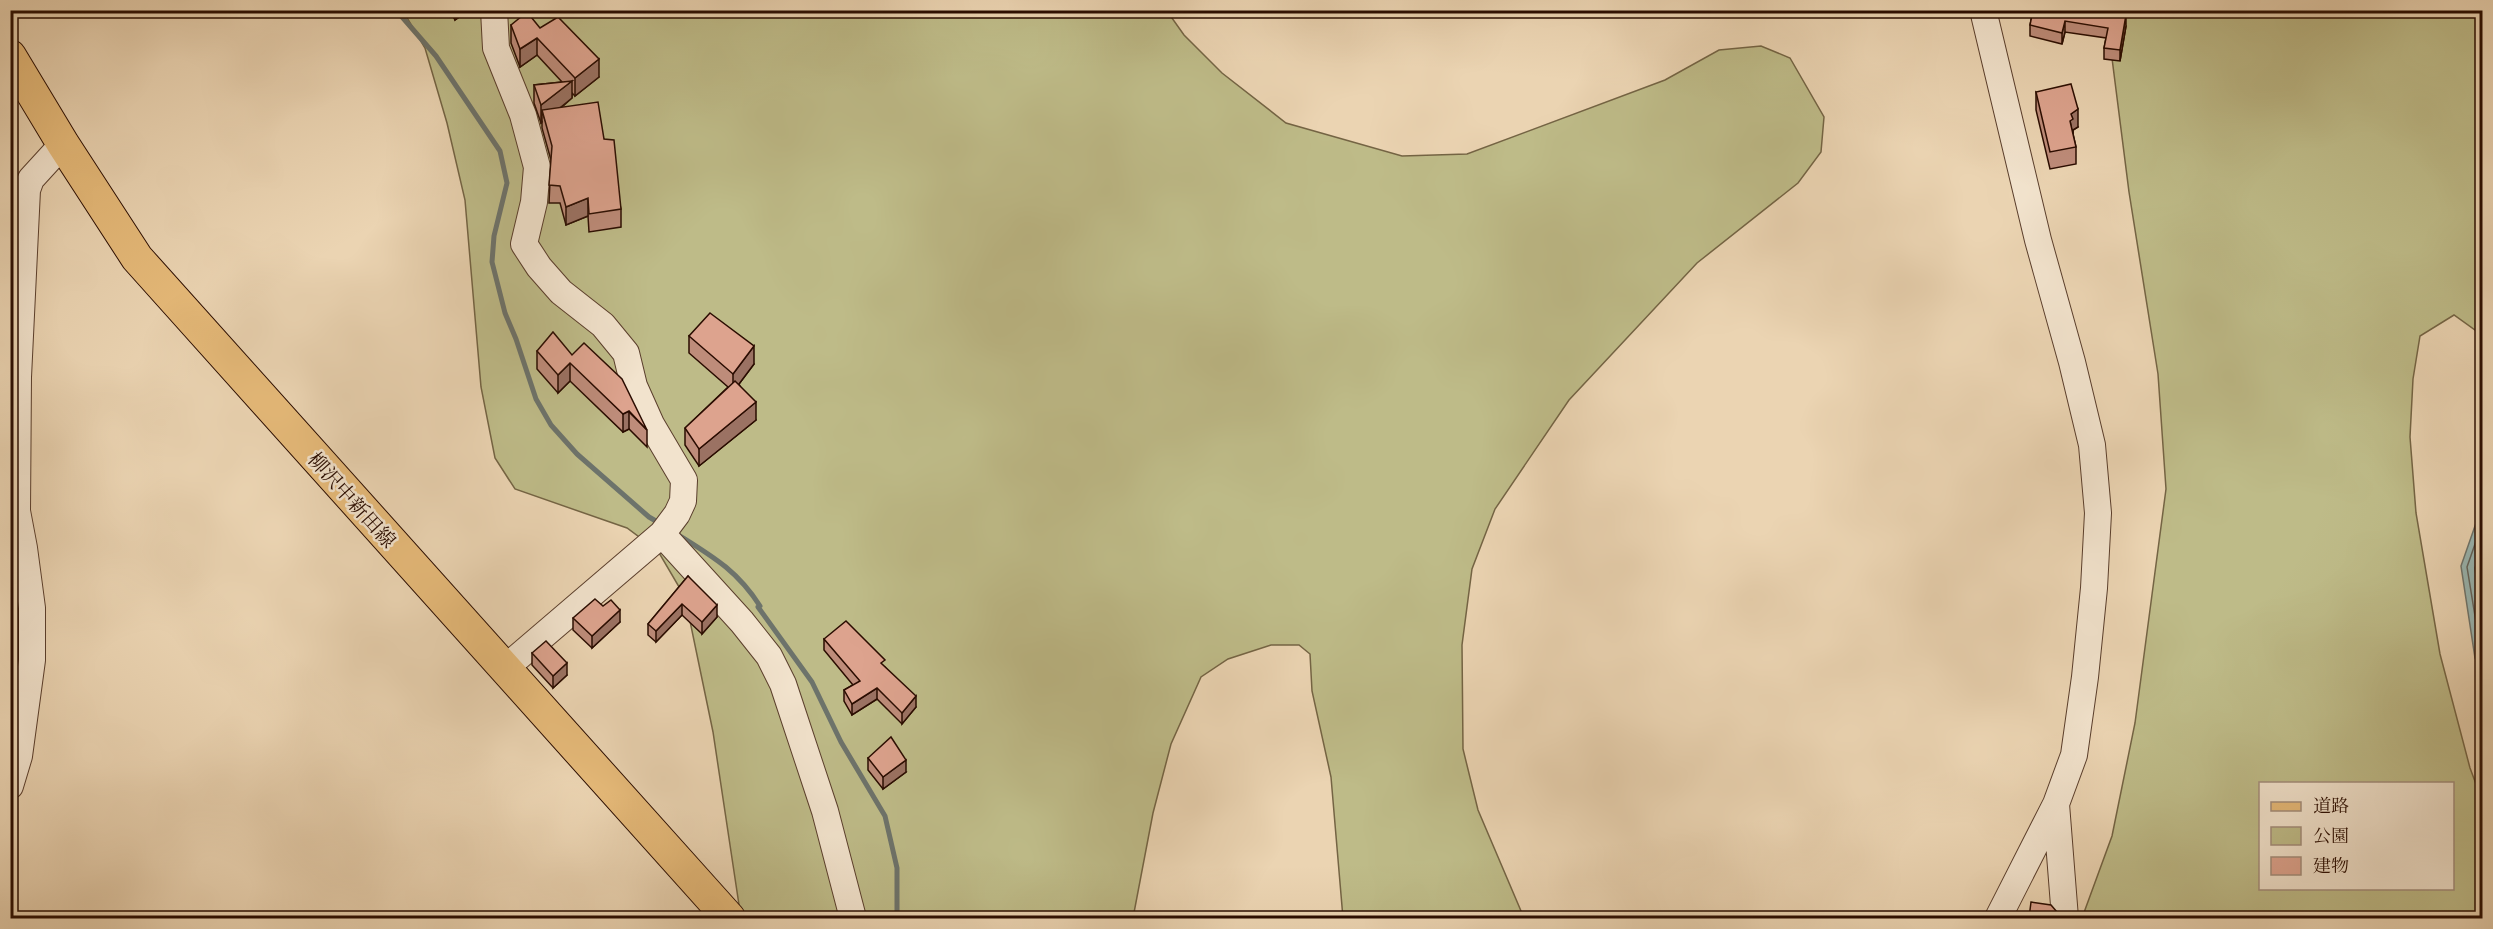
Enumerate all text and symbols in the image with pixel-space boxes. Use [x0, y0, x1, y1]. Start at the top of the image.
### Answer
street label: 柳沢中新田線 [302, 447, 401, 553]
legend [2259, 782, 2454, 890]
text: 道路 [2313, 795, 2349, 818]
text: 公園 [2313, 825, 2349, 848]
text: 建物 [2313, 855, 2349, 878]

